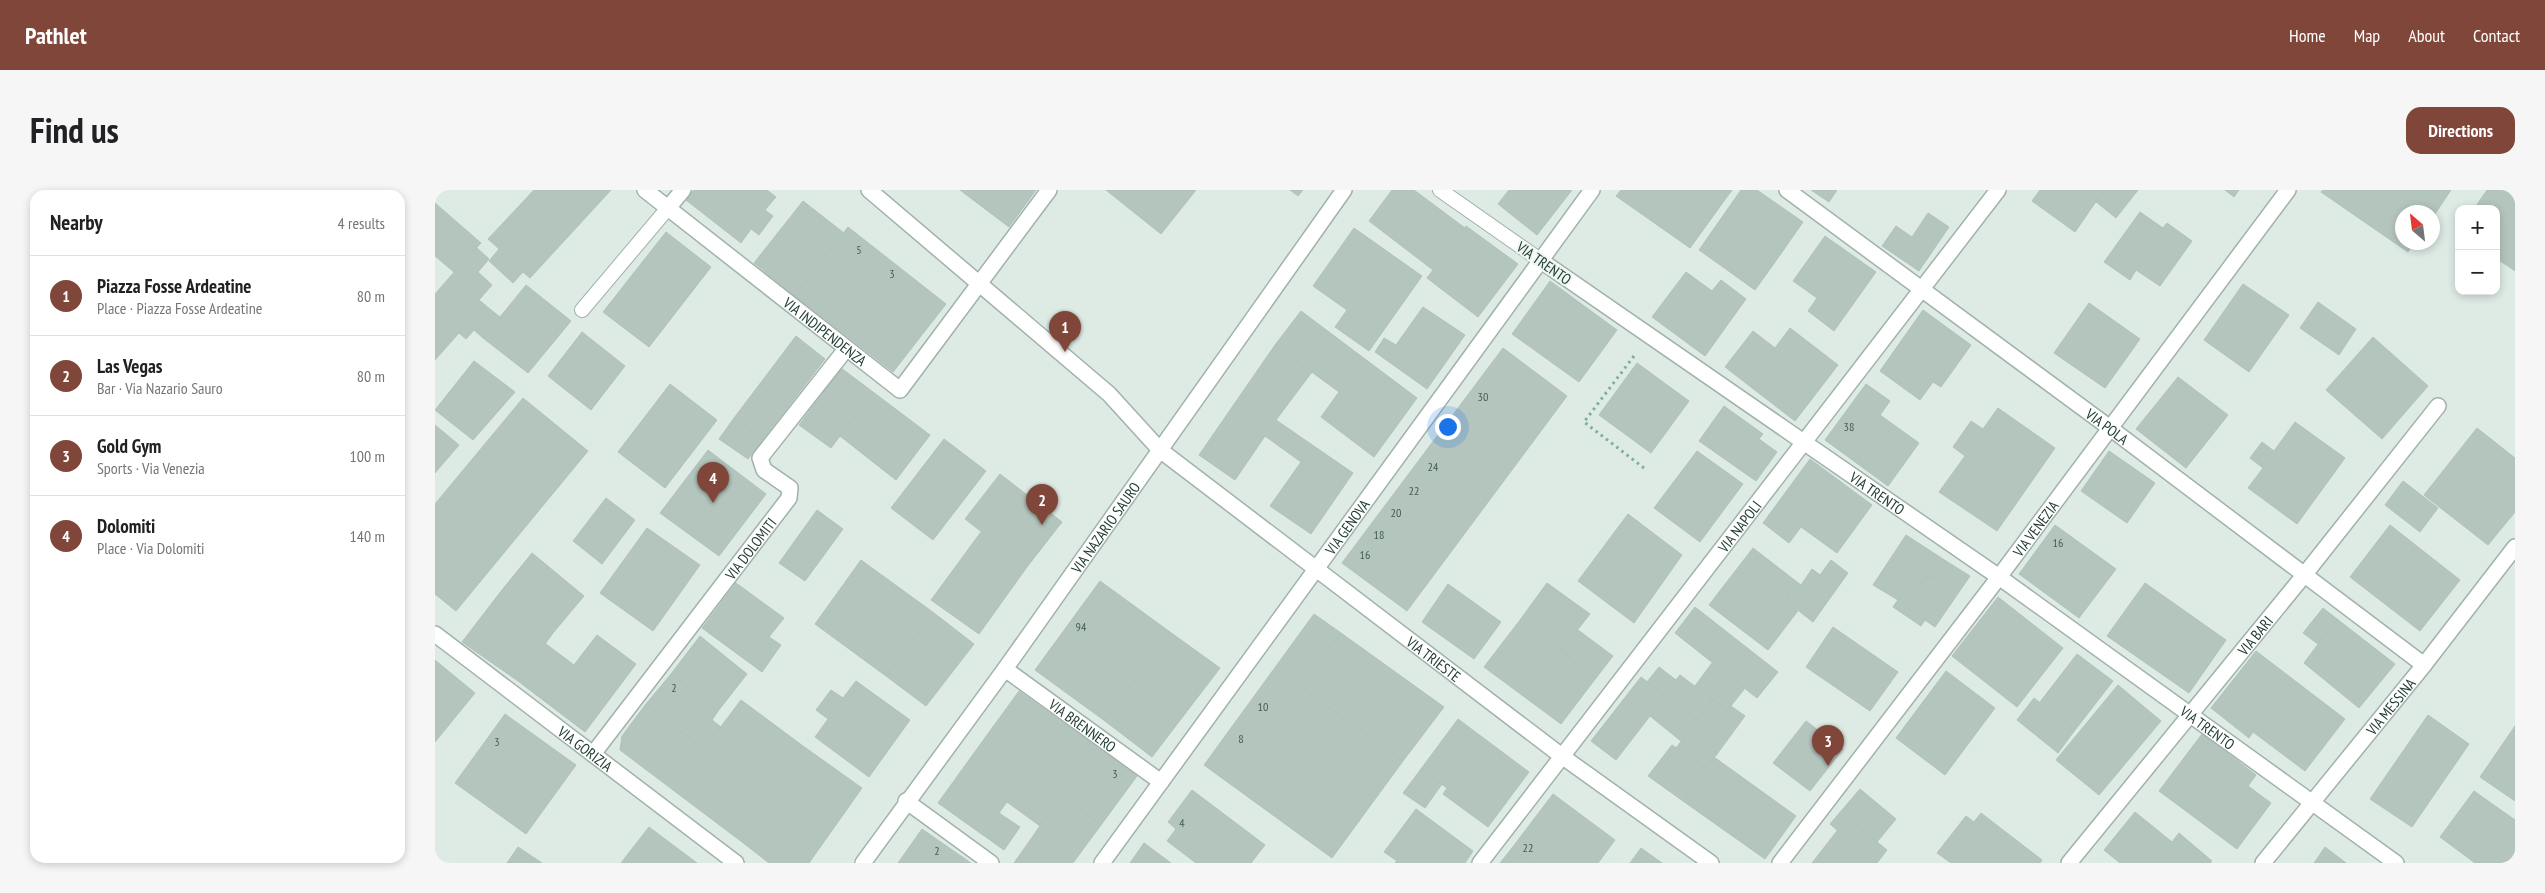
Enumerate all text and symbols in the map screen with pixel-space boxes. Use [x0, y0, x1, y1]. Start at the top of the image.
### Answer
text: Pathlet [25, 20, 87, 51]
text: Home [2289, 24, 2326, 47]
text: Map [2354, 24, 2380, 47]
text: About [2408, 24, 2445, 47]
text: Contact [2473, 24, 2520, 47]
text: Find us [30, 107, 119, 153]
button: Directions [2406, 107, 2515, 154]
north arrow [2395, 205, 2440, 250]
map controls [2455, 205, 2500, 295]
button: + [2455, 205, 2500, 250]
text: Nearby [50, 209, 103, 236]
text: 4 results [338, 213, 385, 233]
street label: VIA TRENTO [1512, 237, 1575, 289]
house number: 5 [856, 242, 862, 257]
button: − [2455, 250, 2500, 295]
house number: 3 [889, 266, 895, 281]
text: Piazza Fosse Ardeatine [97, 274, 252, 298]
text: 1 [62, 286, 70, 306]
text: 80 m [357, 286, 385, 306]
street label: VIA INDIPENDENZA [779, 292, 871, 370]
text: Place · Piazza Fosse Ardeatine [97, 298, 262, 318]
pin: 1 [1049, 311, 1081, 352]
text: Las Vegas [97, 354, 162, 378]
text: 2 [62, 366, 70, 386]
text: 80 m [357, 366, 385, 386]
text: Bar · Via Nazario Sauro [97, 378, 223, 398]
house number: 30 [1478, 389, 1488, 404]
street label: VIA POLA [2081, 403, 2133, 449]
your location [1435, 414, 1461, 440]
house number: 38 [1844, 419, 1854, 434]
text: Gold Gym [97, 434, 161, 458]
text: 3 [62, 446, 70, 466]
text: 100 m [350, 446, 385, 466]
text: Sports · Via Venezia [97, 458, 205, 478]
house number: 24 [1428, 459, 1439, 474]
pin: 4 [697, 462, 729, 503]
street label: VIA TRENTO [1845, 467, 1909, 519]
street label: VIA NAZARIO SAURO [1066, 478, 1144, 577]
house number: 22 [1409, 483, 1419, 498]
pin: 2 [1026, 484, 1058, 525]
street label: VIA GENOVA [1320, 495, 1374, 559]
street label: VIA VENEZIA [2008, 496, 2063, 561]
street label: VIA NAPOLI [1713, 497, 1765, 557]
house number: 20 [1391, 505, 1401, 520]
street label: VIA DOLOMITI [720, 513, 780, 584]
text: Dolomiti [97, 514, 155, 538]
text: 4 [62, 526, 70, 546]
text: 140 m [350, 526, 385, 546]
house number: 18 [1374, 527, 1384, 542]
house number: 16 [2053, 535, 2063, 550]
text: Place · Via Dolomiti [97, 538, 205, 558]
house number: 16 [1360, 547, 1370, 562]
street label: VIA BARI [2233, 612, 2277, 660]
house number: 94 [1076, 619, 1087, 634]
street label: VIA TRIESTE [1402, 631, 1465, 685]
street label: VIA MESSINA [2361, 673, 2420, 739]
house number: 2 [671, 680, 677, 695]
street label: VIA BRENNERO [1045, 694, 1120, 756]
house number: 10 [1258, 699, 1268, 714]
street label: VIA TRENTO [2176, 701, 2239, 753]
street label: VIA GORIZIA [553, 721, 617, 776]
pin: 3 [1812, 725, 1844, 766]
house number: 8 [1238, 731, 1244, 746]
house number: 3 [494, 734, 500, 749]
house number: 3 [1112, 766, 1118, 781]
house number: 4 [1179, 815, 1185, 830]
house number: 22 [1523, 840, 1533, 855]
house number: 2 [934, 843, 940, 858]

